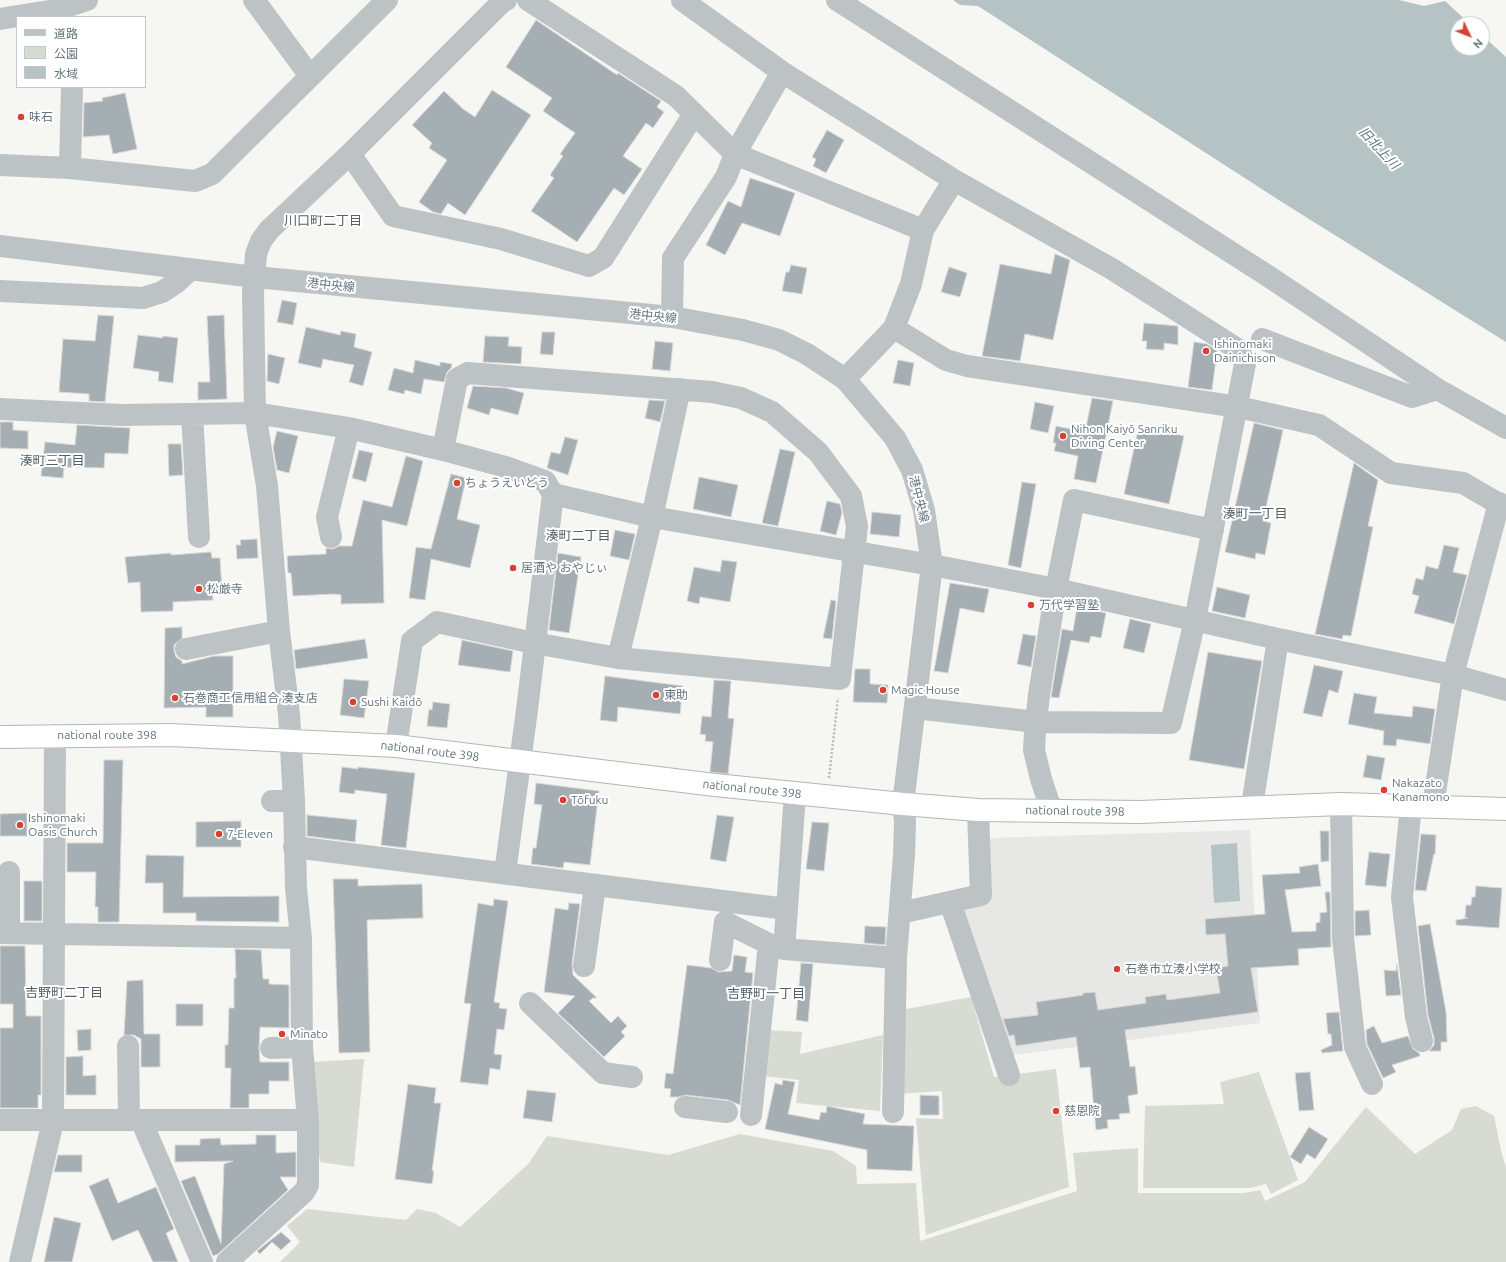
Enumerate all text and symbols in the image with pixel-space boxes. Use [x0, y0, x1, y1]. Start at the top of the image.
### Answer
legend [16, 16, 146, 88]
north arrow [1450, 16, 1490, 56]
text: 道路 [54, 27, 78, 40]
text: N [1471, 36, 1485, 51]
text: 公園 [54, 47, 78, 60]
text: 水域 [54, 67, 78, 80]
place label: 味石 [29, 110, 53, 124]
marker: 味石 [16, 112, 26, 122]
water label: 旧北上川 [1356, 124, 1402, 172]
district label: 川口町二丁目 [284, 213, 362, 229]
street label: 港中央線 [306, 275, 356, 295]
street label: 港中央線 [628, 306, 678, 326]
place label: Ishinomaki Dainichison [1214, 337, 1276, 365]
marker: Ishinomaki Dainichison [1201, 346, 1211, 356]
place label: Nihon Kaiyō Sanriku Diving Center [1071, 422, 1178, 450]
marker: Nihon Kaiyō Sanriku Diving Center [1058, 431, 1068, 441]
district label: 湊町三丁目 [20, 453, 84, 469]
street label: 港中央線 [906, 474, 932, 524]
place label: ちょうえいどう [465, 476, 549, 490]
marker: ちょうえいどう [452, 478, 462, 488]
district label: 湊町一丁目 [1223, 506, 1287, 522]
district label: 湊町二丁目 [546, 528, 610, 544]
place label: 居酒や おやじぃ [521, 561, 608, 575]
marker: 居酒や おやじぃ [508, 563, 518, 573]
place label: 松厳寺 [207, 582, 243, 596]
marker: 松厳寺 [194, 584, 204, 594]
place label: 万代学習塾 [1039, 598, 1099, 612]
marker: 万代学習塾 [1026, 600, 1036, 610]
place label: Magic House [891, 683, 960, 697]
marker: Magic House [878, 685, 888, 695]
place label: 東助 [664, 688, 688, 702]
marker: 東助 [651, 690, 661, 700]
place label: 石巻商工信用組合 湊支店 [183, 691, 318, 705]
marker: 石巻商工信用組合 湊支店 [170, 693, 180, 703]
place label: Sushi Kaidō [361, 695, 422, 709]
marker: Sushi Kaidō [348, 697, 358, 707]
street label: national route 398 [57, 728, 157, 742]
street label: national route 398 [380, 738, 480, 764]
place label: Nakazato Kanamono [1392, 776, 1450, 804]
street label: national route 398 [702, 777, 802, 801]
marker: Nakazato Kanamono [1379, 785, 1389, 795]
place label: Tōfuku [571, 793, 608, 807]
marker: Tōfuku [558, 795, 568, 805]
street label: national route 398 [1025, 803, 1125, 819]
place label: Ishinomaki Oasis Church [28, 811, 98, 839]
marker: Ishinomaki Oasis Church [15, 820, 25, 830]
place label: 7-Eleven [227, 827, 273, 841]
marker: 7-Eleven [214, 829, 224, 839]
place label: 石巻市立湊小学校 [1125, 962, 1221, 976]
marker: 石巻市立湊小学校 [1112, 964, 1122, 974]
district label: 吉野町二丁目 [25, 985, 103, 1001]
district label: 吉野町一丁目 [727, 986, 805, 1002]
place label: Minato [290, 1027, 328, 1041]
marker: Minato [277, 1029, 287, 1039]
place label: 慈恩院 [1064, 1104, 1100, 1118]
marker: 慈恩院 [1051, 1106, 1061, 1116]

